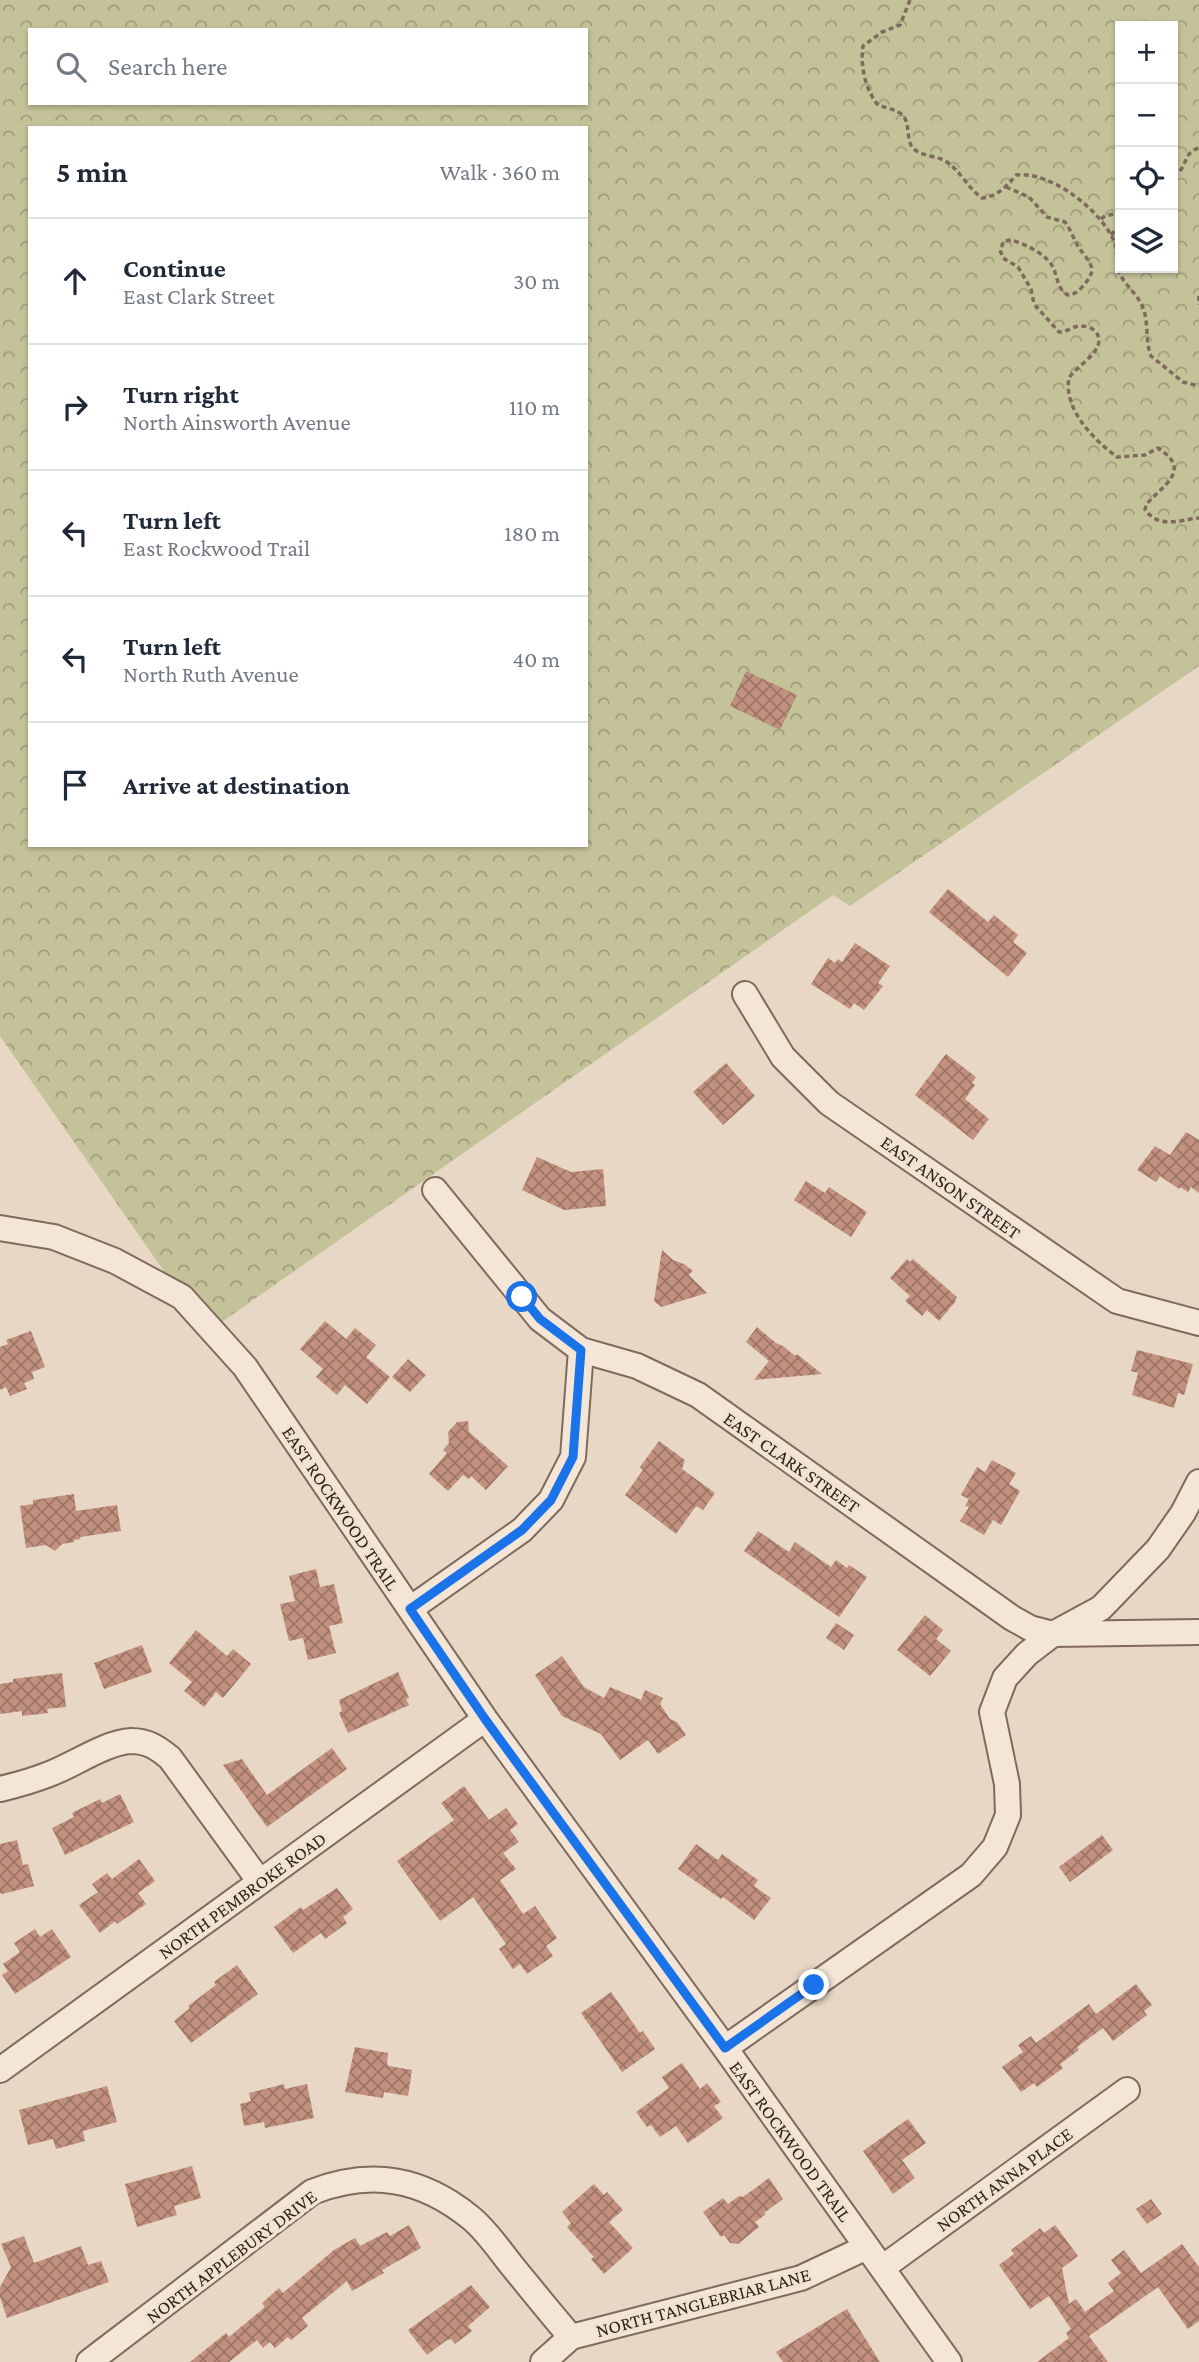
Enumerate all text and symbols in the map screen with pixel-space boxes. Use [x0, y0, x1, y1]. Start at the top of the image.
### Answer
map controls [1115, 21, 1178, 273]
button: + [1115, 21, 1178, 84]
search box [28, 28, 588, 105]
icon: search [52, 48, 90, 86]
text: Search here [108, 52, 227, 81]
button: − [1115, 84, 1178, 147]
button: locate [1115, 147, 1178, 210]
text: 5 min [56, 155, 128, 188]
text: Walk · 360 m [440, 159, 560, 185]
button: layers [1115, 210, 1178, 273]
text: Continue [123, 254, 226, 283]
icon: ahead [56, 262, 94, 300]
text: 30 m [513, 268, 560, 294]
text: East Clark Street [123, 283, 275, 309]
text: Turn right [123, 380, 239, 409]
icon: right [56, 388, 94, 426]
text: 110 m [509, 394, 560, 420]
text: North Ainsworth Avenue [123, 409, 351, 435]
text: Turn left [123, 506, 221, 535]
icon: left [56, 514, 94, 552]
text: 180 m [504, 520, 560, 546]
text: East Rockwood Trail [123, 535, 310, 561]
text: Turn left [123, 632, 221, 661]
icon: left [56, 640, 94, 678]
text: 40 m [512, 646, 560, 672]
text: North Ruth Avenue [123, 661, 299, 687]
icon: arrive [56, 766, 94, 804]
text: Arrive at destination [123, 771, 350, 800]
street label: EAST ANSON STREET [877, 1131, 1025, 1244]
route start [506, 1281, 537, 1312]
street label: EAST CLARK STREET [720, 1408, 864, 1518]
street label: EAST ROCKWOOD TRAIL [278, 1422, 404, 1595]
street label: NORTH PEMBROKE ROAD [154, 1828, 330, 1963]
route end [798, 1969, 829, 2000]
street label: EAST ROCKWOOD TRAIL [725, 2057, 856, 2226]
street label: NORTH ANNA PLACE [932, 2123, 1076, 2236]
street label: NORTH APPLEBURY DRIVE [142, 2185, 321, 2327]
street label: NORTH TANGLEBRIAR LANE [594, 2264, 813, 2341]

